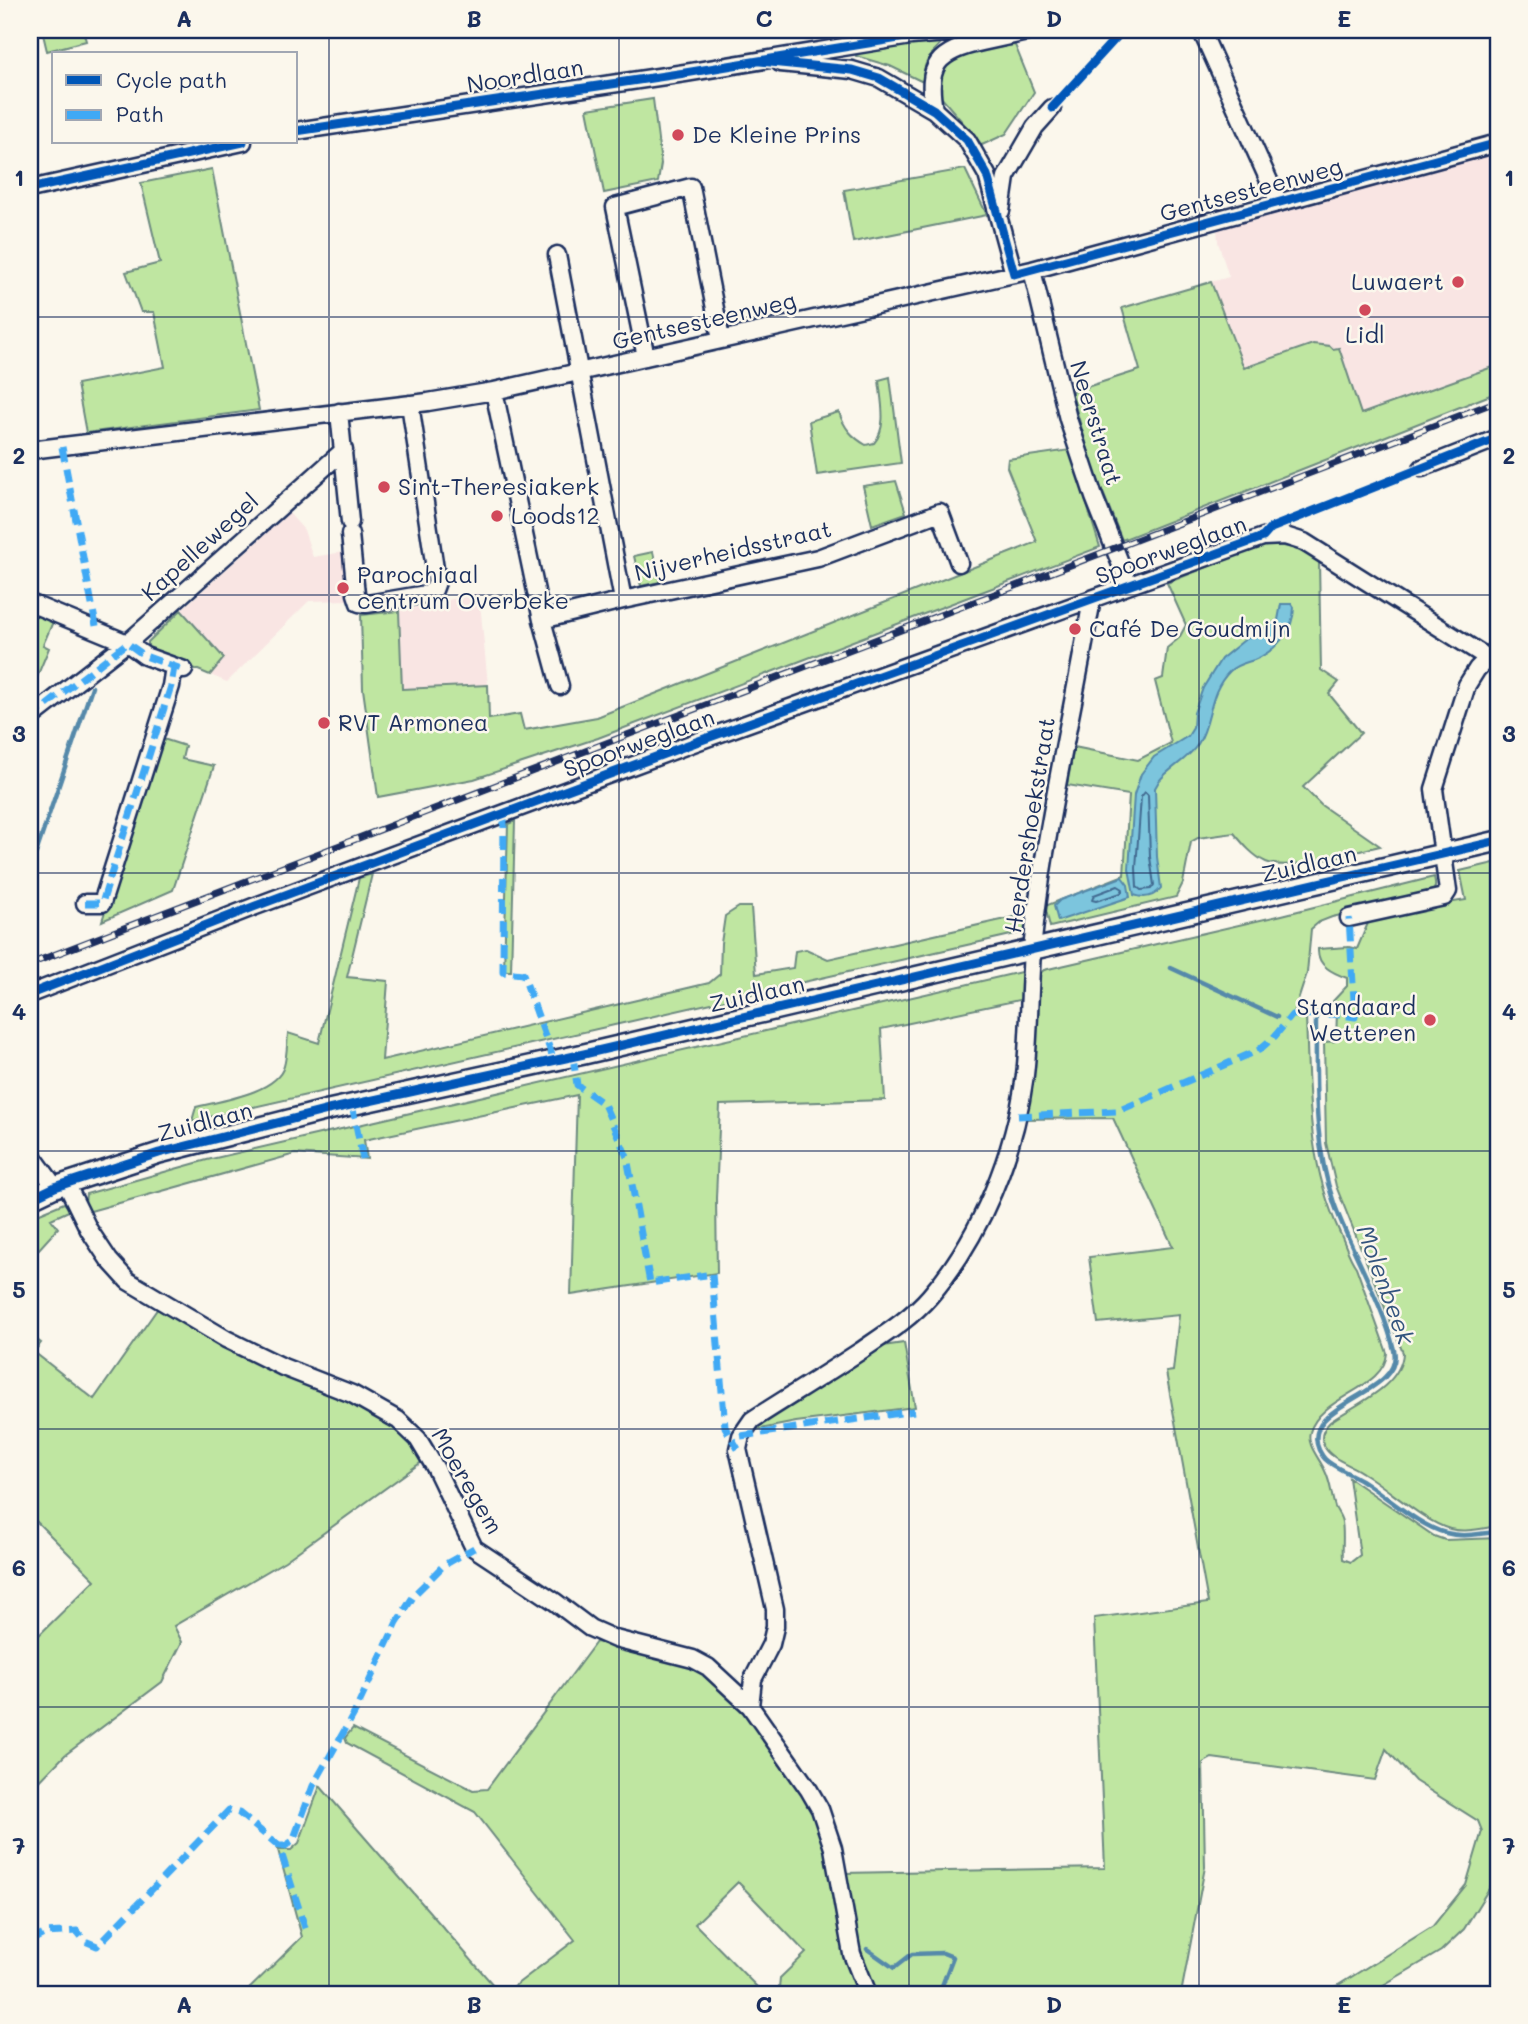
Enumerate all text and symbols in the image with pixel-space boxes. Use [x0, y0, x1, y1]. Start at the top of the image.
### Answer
text: A [176, 3, 192, 33]
text: B [466, 3, 482, 33]
text: C [755, 3, 773, 33]
text: D [1046, 3, 1062, 33]
text: E [1337, 3, 1351, 33]
street label: Noordlaan [464, 51, 585, 99]
legend [52, 52, 298, 144]
text: Cycle path [116, 66, 226, 93]
text: Path [116, 100, 163, 127]
place label: De Kleine Prins [692, 119, 861, 149]
marker: De Kleine Prins [670, 127, 686, 143]
street label: Gentsesteenweg [1156, 150, 1345, 228]
text: 1 [14, 162, 24, 192]
text: 1 [1504, 162, 1514, 192]
place label: Luwaert [1351, 266, 1444, 296]
marker: Luwaert [1450, 274, 1466, 290]
street label: Gentsesteenweg [609, 284, 798, 356]
marker: Lidl [1357, 302, 1373, 318]
place label: Lidl [1345, 319, 1385, 349]
street label: Neerstraat [1064, 357, 1130, 489]
text: 2 [13, 440, 25, 470]
text: 2 [1503, 440, 1515, 470]
place label: Sint-Theresiakerk [398, 471, 599, 501]
marker: Sint-Theresiakerk [376, 479, 392, 495]
street label: Kapellewegel [134, 486, 264, 607]
place label: Loods12 [511, 500, 599, 530]
marker: Loods12 [489, 508, 505, 524]
street label: Spoorweglaan [1091, 508, 1250, 590]
street label: Nijverheidsstraat [631, 513, 834, 587]
place label: Parochiaal centrum Overbeke [357, 559, 569, 615]
marker: Parochiaal centrum Overbeke [335, 580, 351, 596]
place label: Café De Goudmijn [1089, 613, 1290, 643]
marker: Café De Goudmijn [1067, 621, 1083, 637]
street label: Spoorweglaan [559, 701, 718, 783]
place label: RVT Armonea [338, 707, 488, 737]
marker: RVT Armonea [316, 715, 332, 731]
street label: Herdershoekstraat [997, 715, 1061, 935]
text: 3 [12, 718, 26, 748]
text: 3 [1502, 718, 1516, 748]
street label: Zuidlaan [1258, 838, 1359, 889]
street label: Zuidlaan [706, 968, 807, 1019]
place label: Standaard Wetteren [1296, 991, 1416, 1047]
text: 4 [12, 996, 26, 1026]
text: 4 [1502, 996, 1516, 1026]
marker: Standaard Wetteren [1422, 1012, 1438, 1028]
street label: Zuidlaan [154, 1094, 255, 1148]
water label: Molenbeek [1350, 1220, 1423, 1350]
text: 5 [12, 1274, 26, 1304]
text: 5 [1502, 1274, 1516, 1304]
street label: Moeregem [425, 1422, 510, 1539]
text: 6 [12, 1552, 26, 1582]
text: 6 [1502, 1552, 1516, 1582]
text: 7 [13, 1830, 26, 1860]
text: 7 [1503, 1830, 1516, 1860]
text: A [176, 1989, 192, 2019]
text: B [466, 1989, 482, 2019]
text: C [755, 1989, 773, 2019]
text: D [1046, 1989, 1062, 2019]
text: E [1337, 1989, 1351, 2019]

